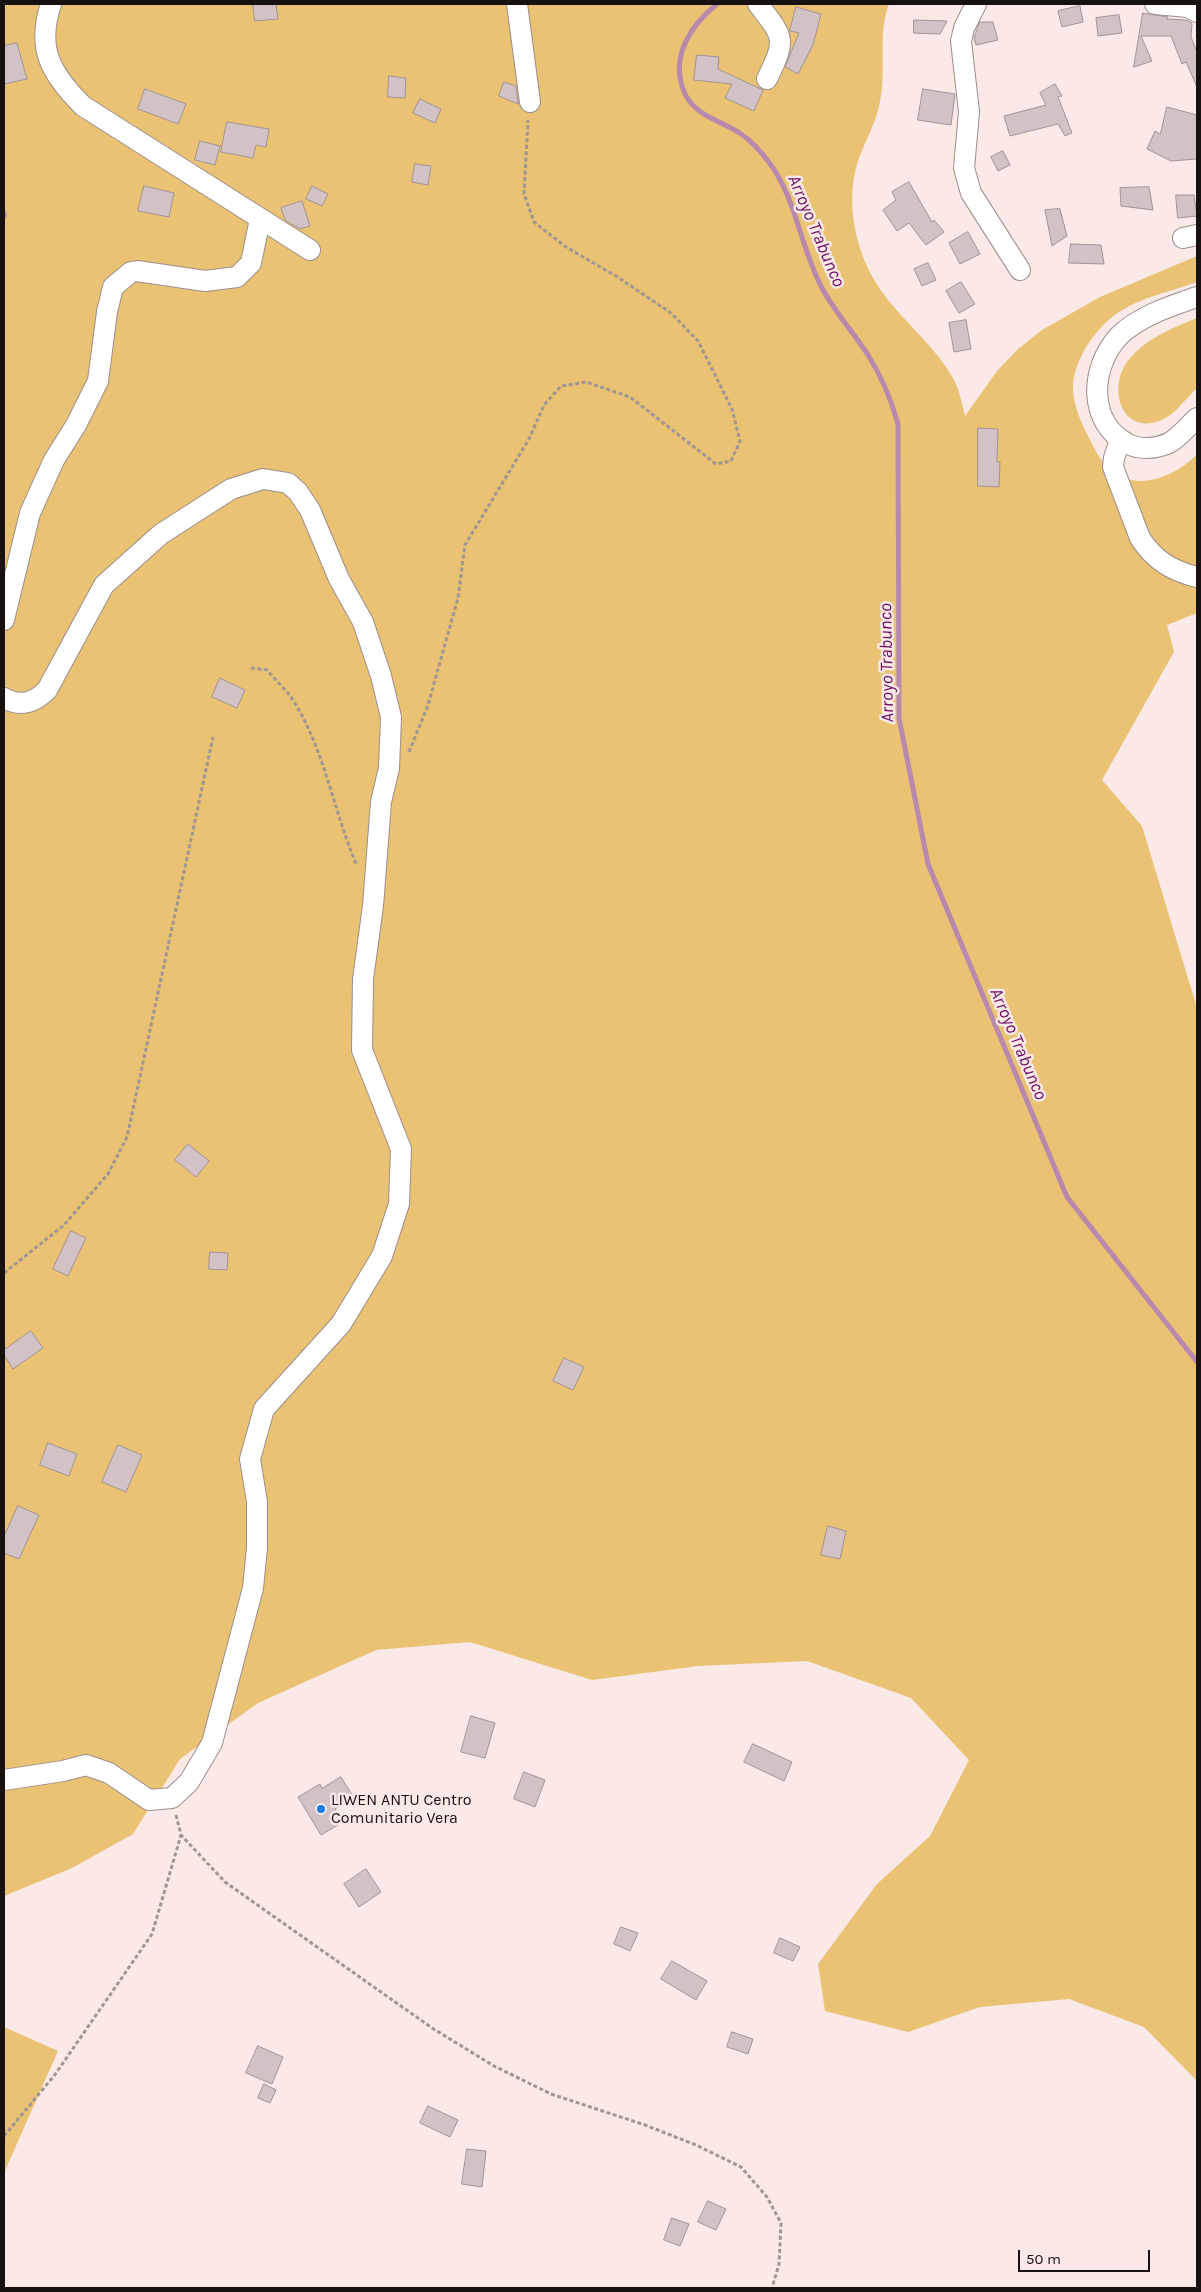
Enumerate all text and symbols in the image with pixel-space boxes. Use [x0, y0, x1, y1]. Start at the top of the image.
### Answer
water label: Arroyo Trabunco [783, 172, 849, 290]
water label: Arroyo Trabunco [875, 603, 899, 723]
water label: Arroyo Trabunco [985, 985, 1051, 1103]
place label: LIWEN ANTU Centro Comunitario Vera [331, 1790, 472, 1828]
marker: LIWEN ANTU Centro Comunitario Vera [315, 1803, 327, 1815]
scale bar [1021, 2240, 1154, 2272]
text: 50 m [1026, 2250, 1061, 2268]

